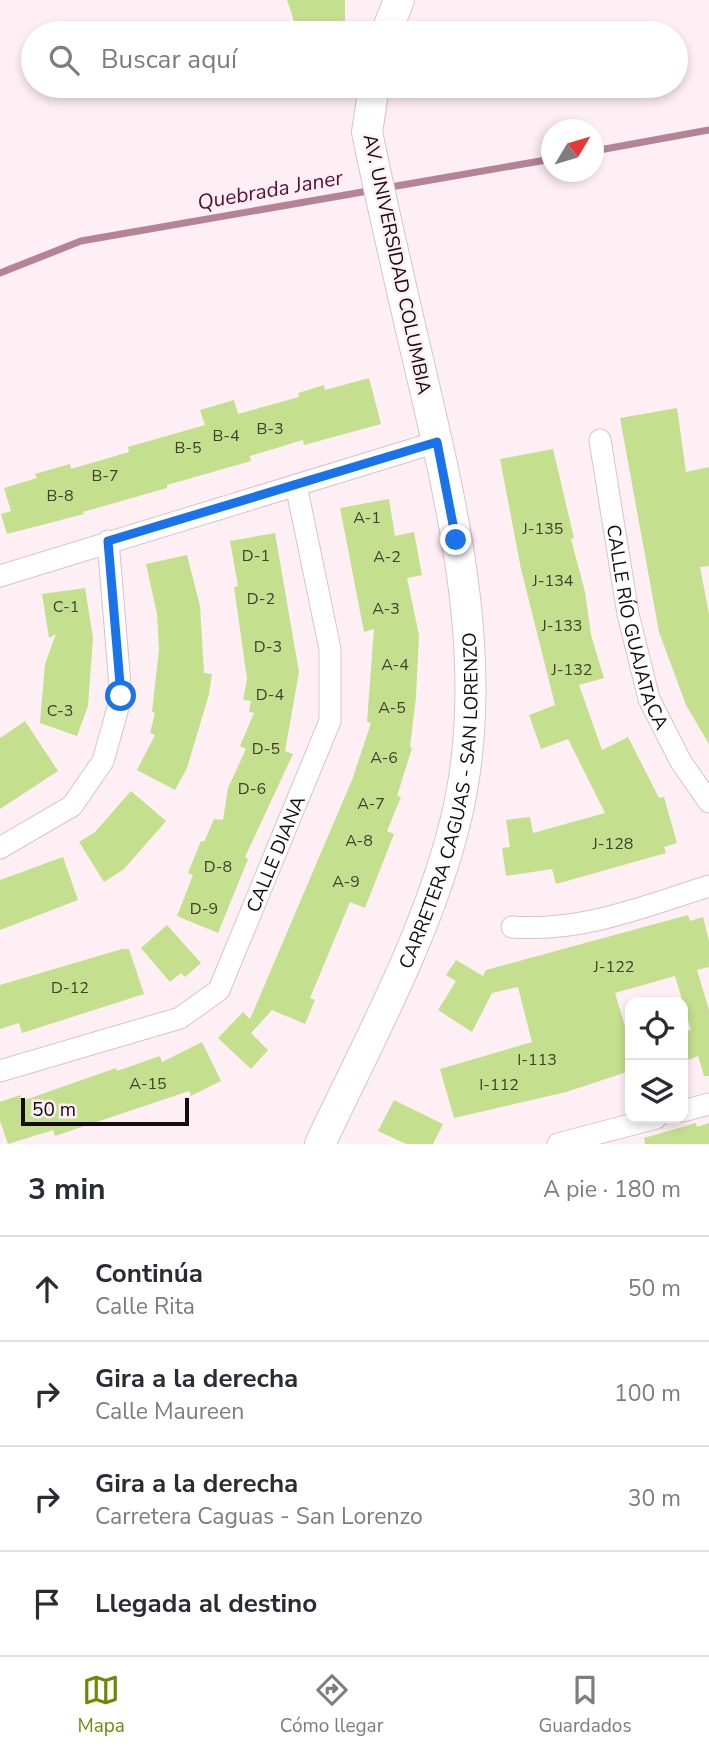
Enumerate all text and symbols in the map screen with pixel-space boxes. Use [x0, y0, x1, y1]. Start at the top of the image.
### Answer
search box [21, 21, 688, 98]
icon: search [45, 41, 83, 79]
text: Buscar aquí [101, 42, 237, 77]
north arrow [541, 119, 604, 182]
street label: AV. UNIVERSIDAD COLUMBIA [357, 132, 437, 397]
water label: Quebrada Janer [195, 163, 345, 217]
house number: B-3 [256, 418, 284, 440]
house number: B-4 [212, 425, 240, 447]
house number: B-5 [174, 437, 202, 459]
house number: B-7 [91, 465, 119, 487]
house number: B-8 [46, 485, 74, 507]
house number: A-1 [353, 507, 381, 529]
house number: J-135 [522, 518, 563, 540]
street label: CALLE RÍO GUAJATACA [600, 523, 674, 734]
route end [440, 524, 471, 555]
house number: D-1 [242, 545, 270, 567]
house number: A-2 [373, 546, 401, 568]
house number: J-134 [532, 570, 574, 592]
house number: D-2 [247, 588, 275, 610]
house number: C-1 [53, 596, 79, 618]
house number: A-3 [372, 598, 400, 620]
house number: J-133 [541, 615, 582, 637]
street label: CARRETERA CAGUAS - SAN LORENZO [393, 632, 485, 973]
house number: D-3 [254, 636, 282, 658]
house number: A-4 [381, 654, 409, 676]
house number: J-132 [551, 659, 592, 681]
route start [105, 680, 136, 711]
house number: D-4 [256, 684, 285, 706]
house number: A-5 [378, 697, 406, 719]
house number: C-3 [47, 700, 73, 722]
house number: D-5 [252, 738, 280, 760]
house number: A-6 [370, 747, 398, 769]
house number: D-6 [238, 778, 266, 800]
street label: CALLE DIANA [241, 792, 312, 916]
house number: A-7 [357, 793, 385, 815]
house number: A-8 [345, 830, 373, 852]
house number: J-128 [592, 833, 633, 855]
house number: D-8 [204, 856, 232, 878]
house number: A-9 [332, 871, 360, 893]
house number: D-9 [190, 898, 218, 920]
house number: J-122 [593, 956, 634, 978]
house number: D-12 [51, 977, 89, 999]
map controls [625, 997, 688, 1123]
button: locate [625, 997, 688, 1060]
house number: I-113 [517, 1049, 557, 1071]
button: layers [625, 1060, 688, 1123]
house number: A-15 [129, 1073, 167, 1095]
house number: I-112 [479, 1074, 519, 1096]
scale bar [21, 1095, 189, 1127]
text: 50 m [32, 1097, 76, 1123]
text: 3 min [28, 1169, 106, 1210]
text: A pie · 180 m [543, 1174, 681, 1205]
text: Continúa [95, 1256, 203, 1291]
icon: ahead [28, 1270, 66, 1308]
text: 50 m [628, 1273, 681, 1304]
text: Calle Rita [95, 1291, 195, 1322]
text: Gira a la derecha [95, 1361, 298, 1396]
icon: right [28, 1375, 66, 1413]
text: 100 m [614, 1378, 681, 1409]
text: Calle Maureen [95, 1396, 244, 1427]
text: Gira a la derecha [95, 1466, 298, 1501]
icon: right [28, 1480, 66, 1518]
text: 30 m [628, 1483, 681, 1514]
text: Carretera Caguas - San Lorenzo [95, 1501, 423, 1532]
icon: arrive [28, 1585, 66, 1623]
text: Llegada al destino [95, 1586, 317, 1621]
tab: Mapa [77, 1671, 125, 1739]
tab: Cómo llegar [280, 1671, 384, 1739]
tab: Guardados [538, 1671, 632, 1739]

